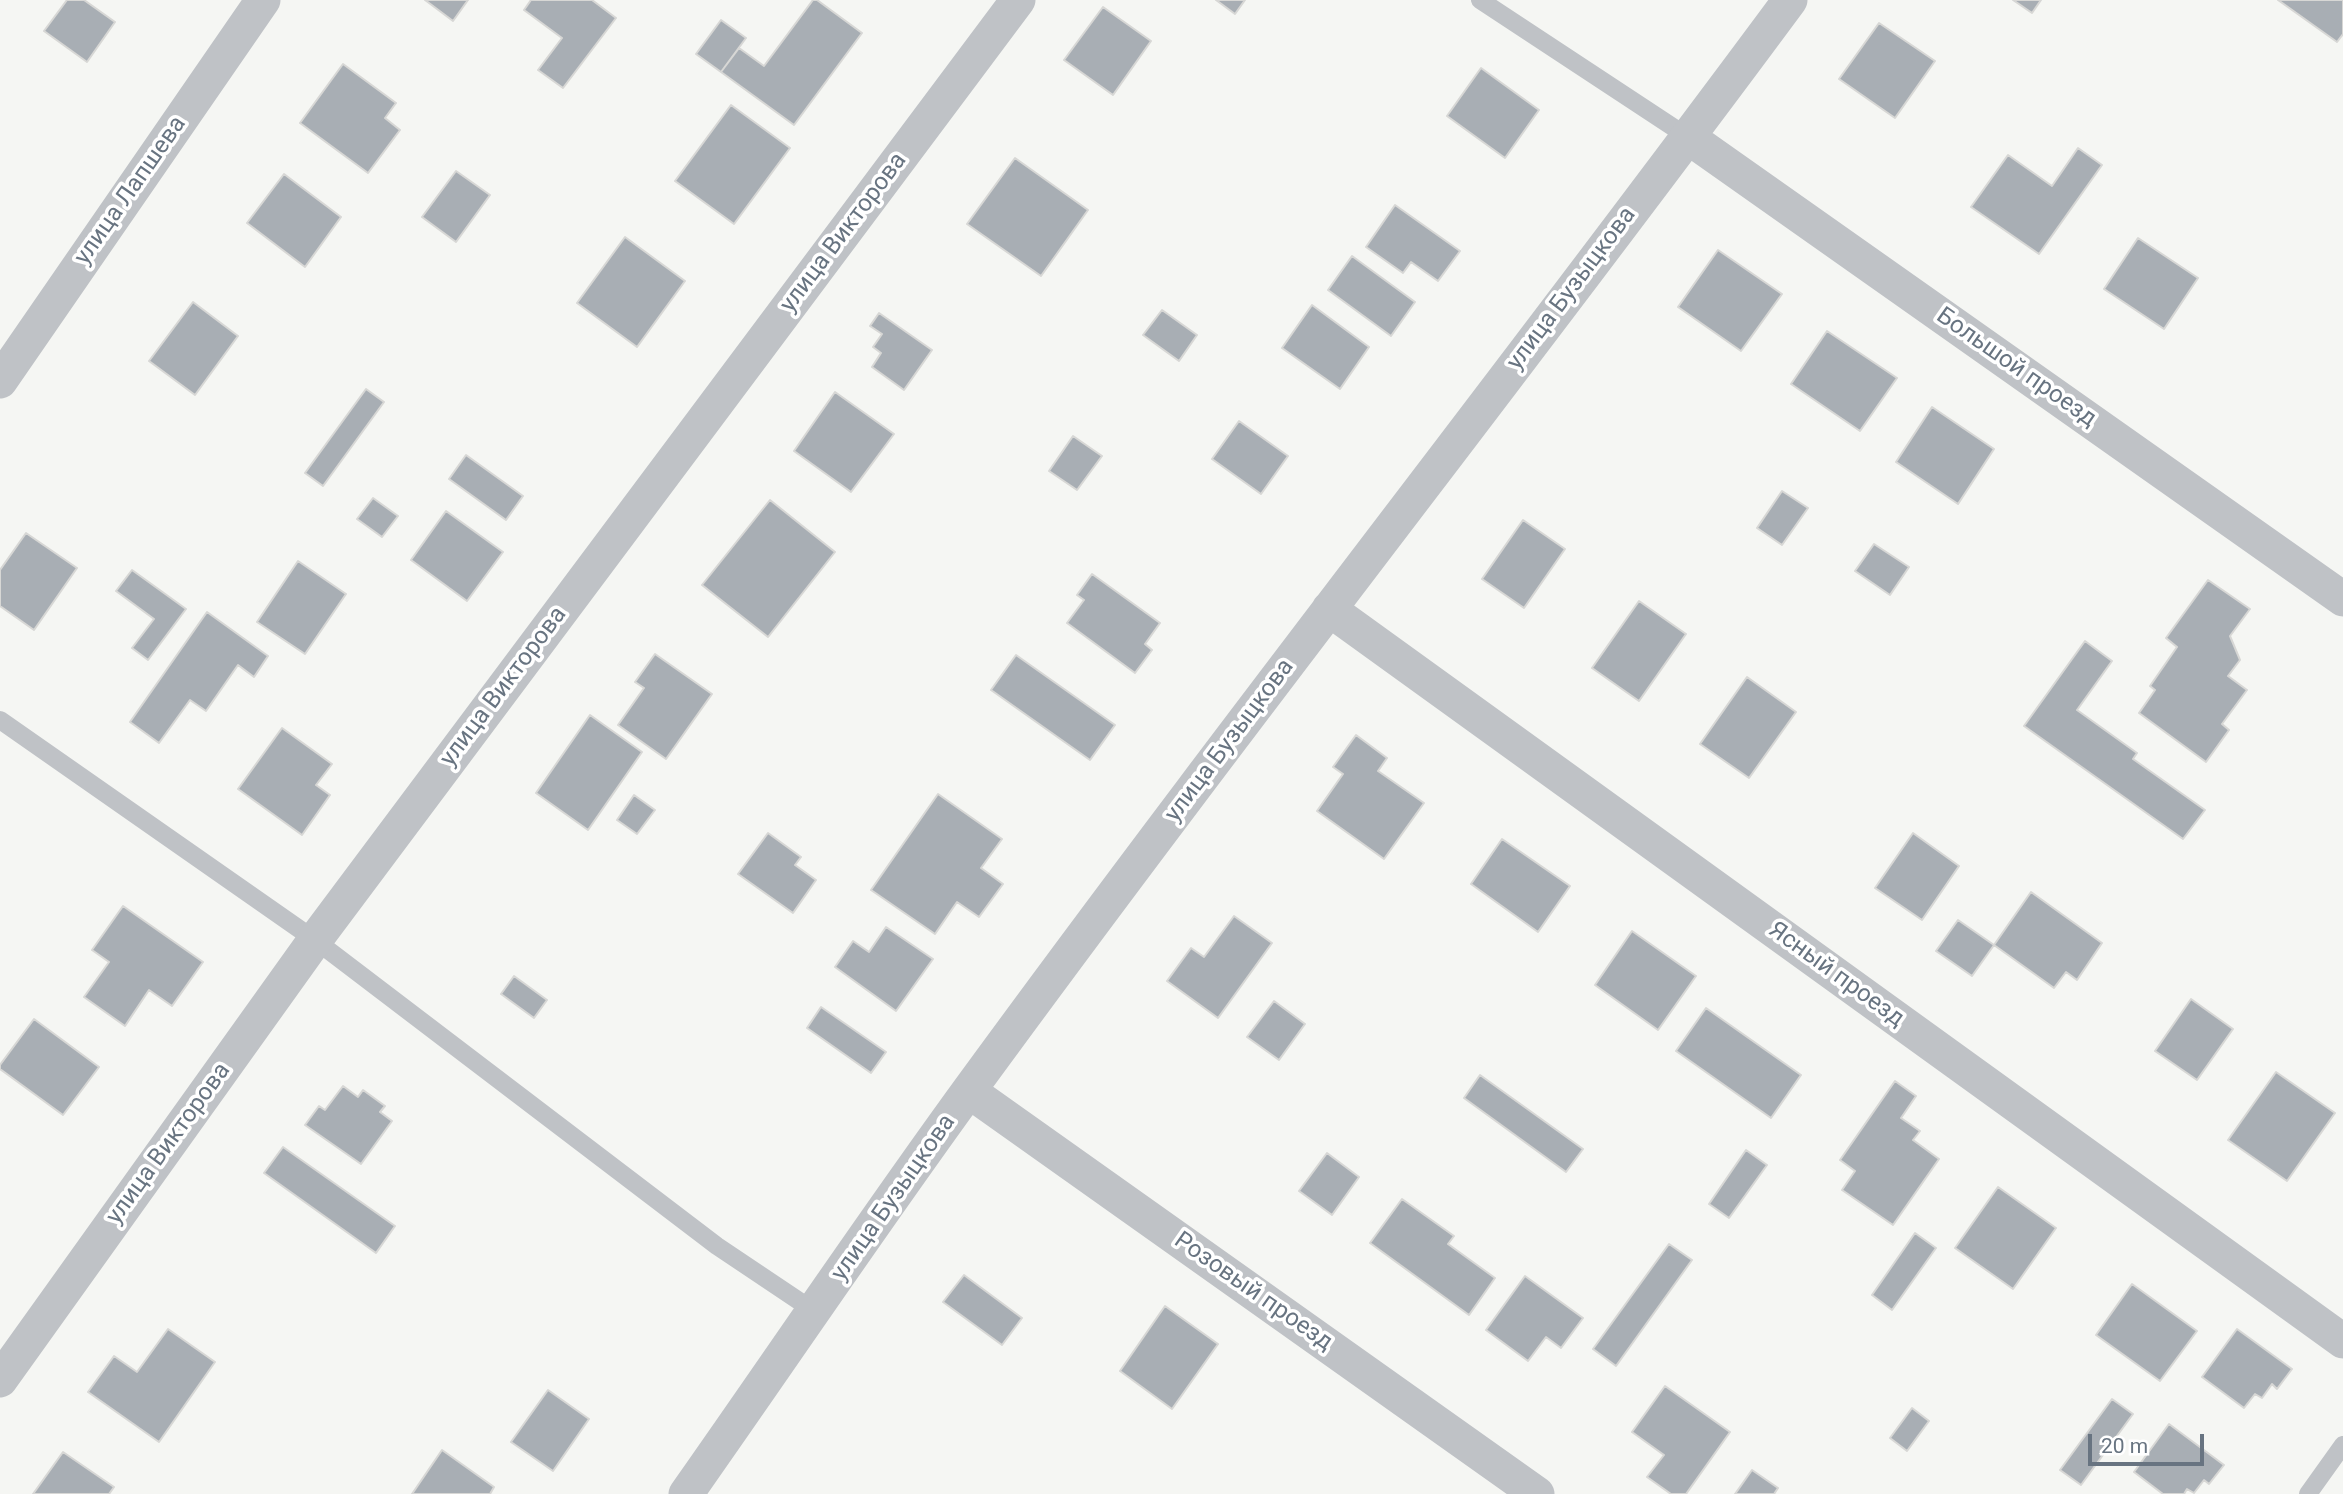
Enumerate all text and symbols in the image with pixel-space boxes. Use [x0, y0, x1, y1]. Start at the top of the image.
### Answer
street label: улица Лапшева [69, 111, 193, 271]
street label: улица Викторова [775, 148, 913, 318]
street label: улица Бузыцкова [1501, 202, 1643, 376]
street label: Большой проезд [1930, 302, 2102, 434]
street label: улица Викторова [435, 602, 573, 772]
street label: улица Бузыцкова [1159, 654, 1301, 828]
street label: Ясный проезд [1763, 916, 1909, 1034]
street label: улица Викторова [101, 1058, 237, 1230]
street label: улица Бузыцкова [826, 1109, 962, 1287]
street label: Розовый проезд [1168, 1227, 1338, 1357]
scale bar [2091, 1420, 2206, 1464]
text: 20 m [2101, 1434, 2148, 1458]

